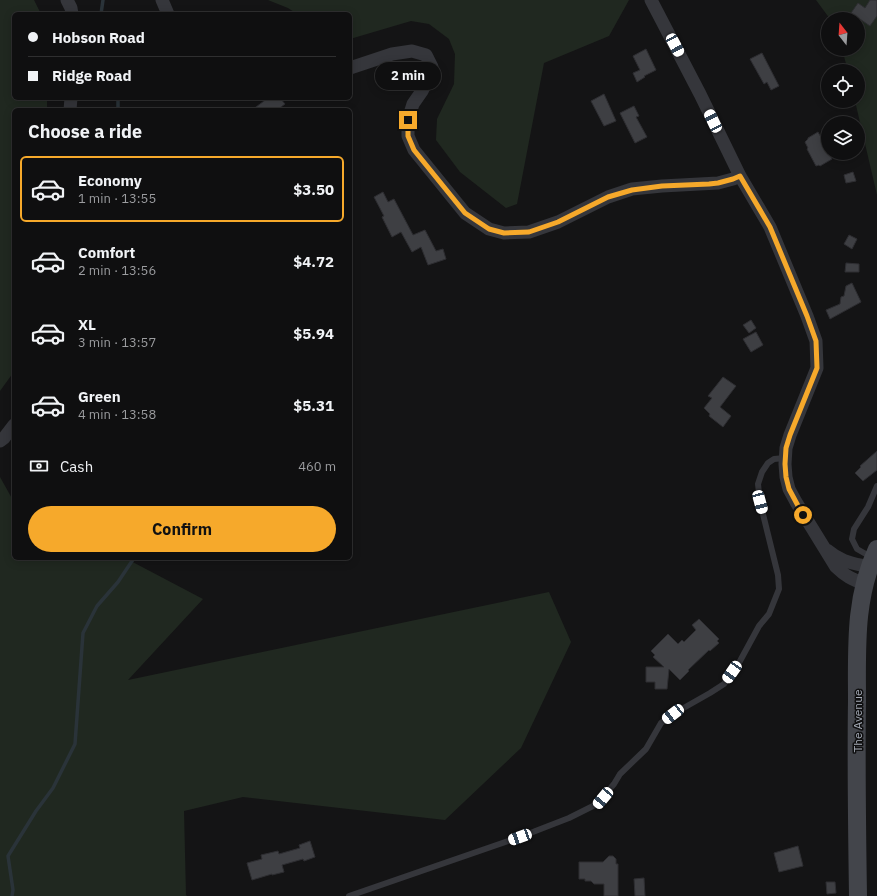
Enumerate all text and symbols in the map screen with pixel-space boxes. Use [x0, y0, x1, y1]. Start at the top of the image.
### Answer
north arrow [821, 12, 865, 56]
map controls [821, 12, 865, 160]
text: Hobson Road [52, 28, 145, 47]
car [664, 32, 686, 58]
callout: 2 min [375, 62, 441, 90]
button: locate [821, 64, 865, 108]
text: Ridge Road [52, 66, 132, 85]
text: 2 min [391, 67, 425, 84]
car [702, 108, 724, 134]
route end [399, 111, 417, 129]
button: layers [821, 116, 865, 160]
text: Choose a ride [28, 120, 142, 143]
icon: car [30, 171, 66, 207]
text: Economy [78, 171, 142, 190]
text: $3.50 [293, 180, 334, 199]
text: 1 min · 13:55 [78, 190, 156, 207]
icon: car [30, 243, 66, 279]
text: Comfort [78, 243, 135, 262]
text: $4.72 [293, 252, 334, 271]
text: 2 min · 13:56 [78, 262, 156, 279]
icon: car [30, 315, 66, 351]
text: XL [78, 315, 96, 334]
text: $5.94 [293, 324, 334, 343]
text: 3 min · 13:57 [78, 334, 156, 351]
icon: car [30, 387, 66, 423]
text: Green [78, 387, 121, 406]
text: $5.31 [293, 396, 334, 415]
text: 4 min · 13:58 [78, 406, 156, 423]
icon: cash [28, 455, 50, 477]
text: Cash [60, 457, 93, 476]
text: 460 m [298, 458, 336, 475]
car [751, 489, 769, 515]
button: Confirm [28, 506, 336, 552]
route start [794, 506, 812, 524]
car [720, 659, 744, 685]
street label: The Avenue [850, 689, 865, 753]
car [660, 702, 686, 726]
car [591, 785, 615, 811]
car [507, 827, 533, 847]

